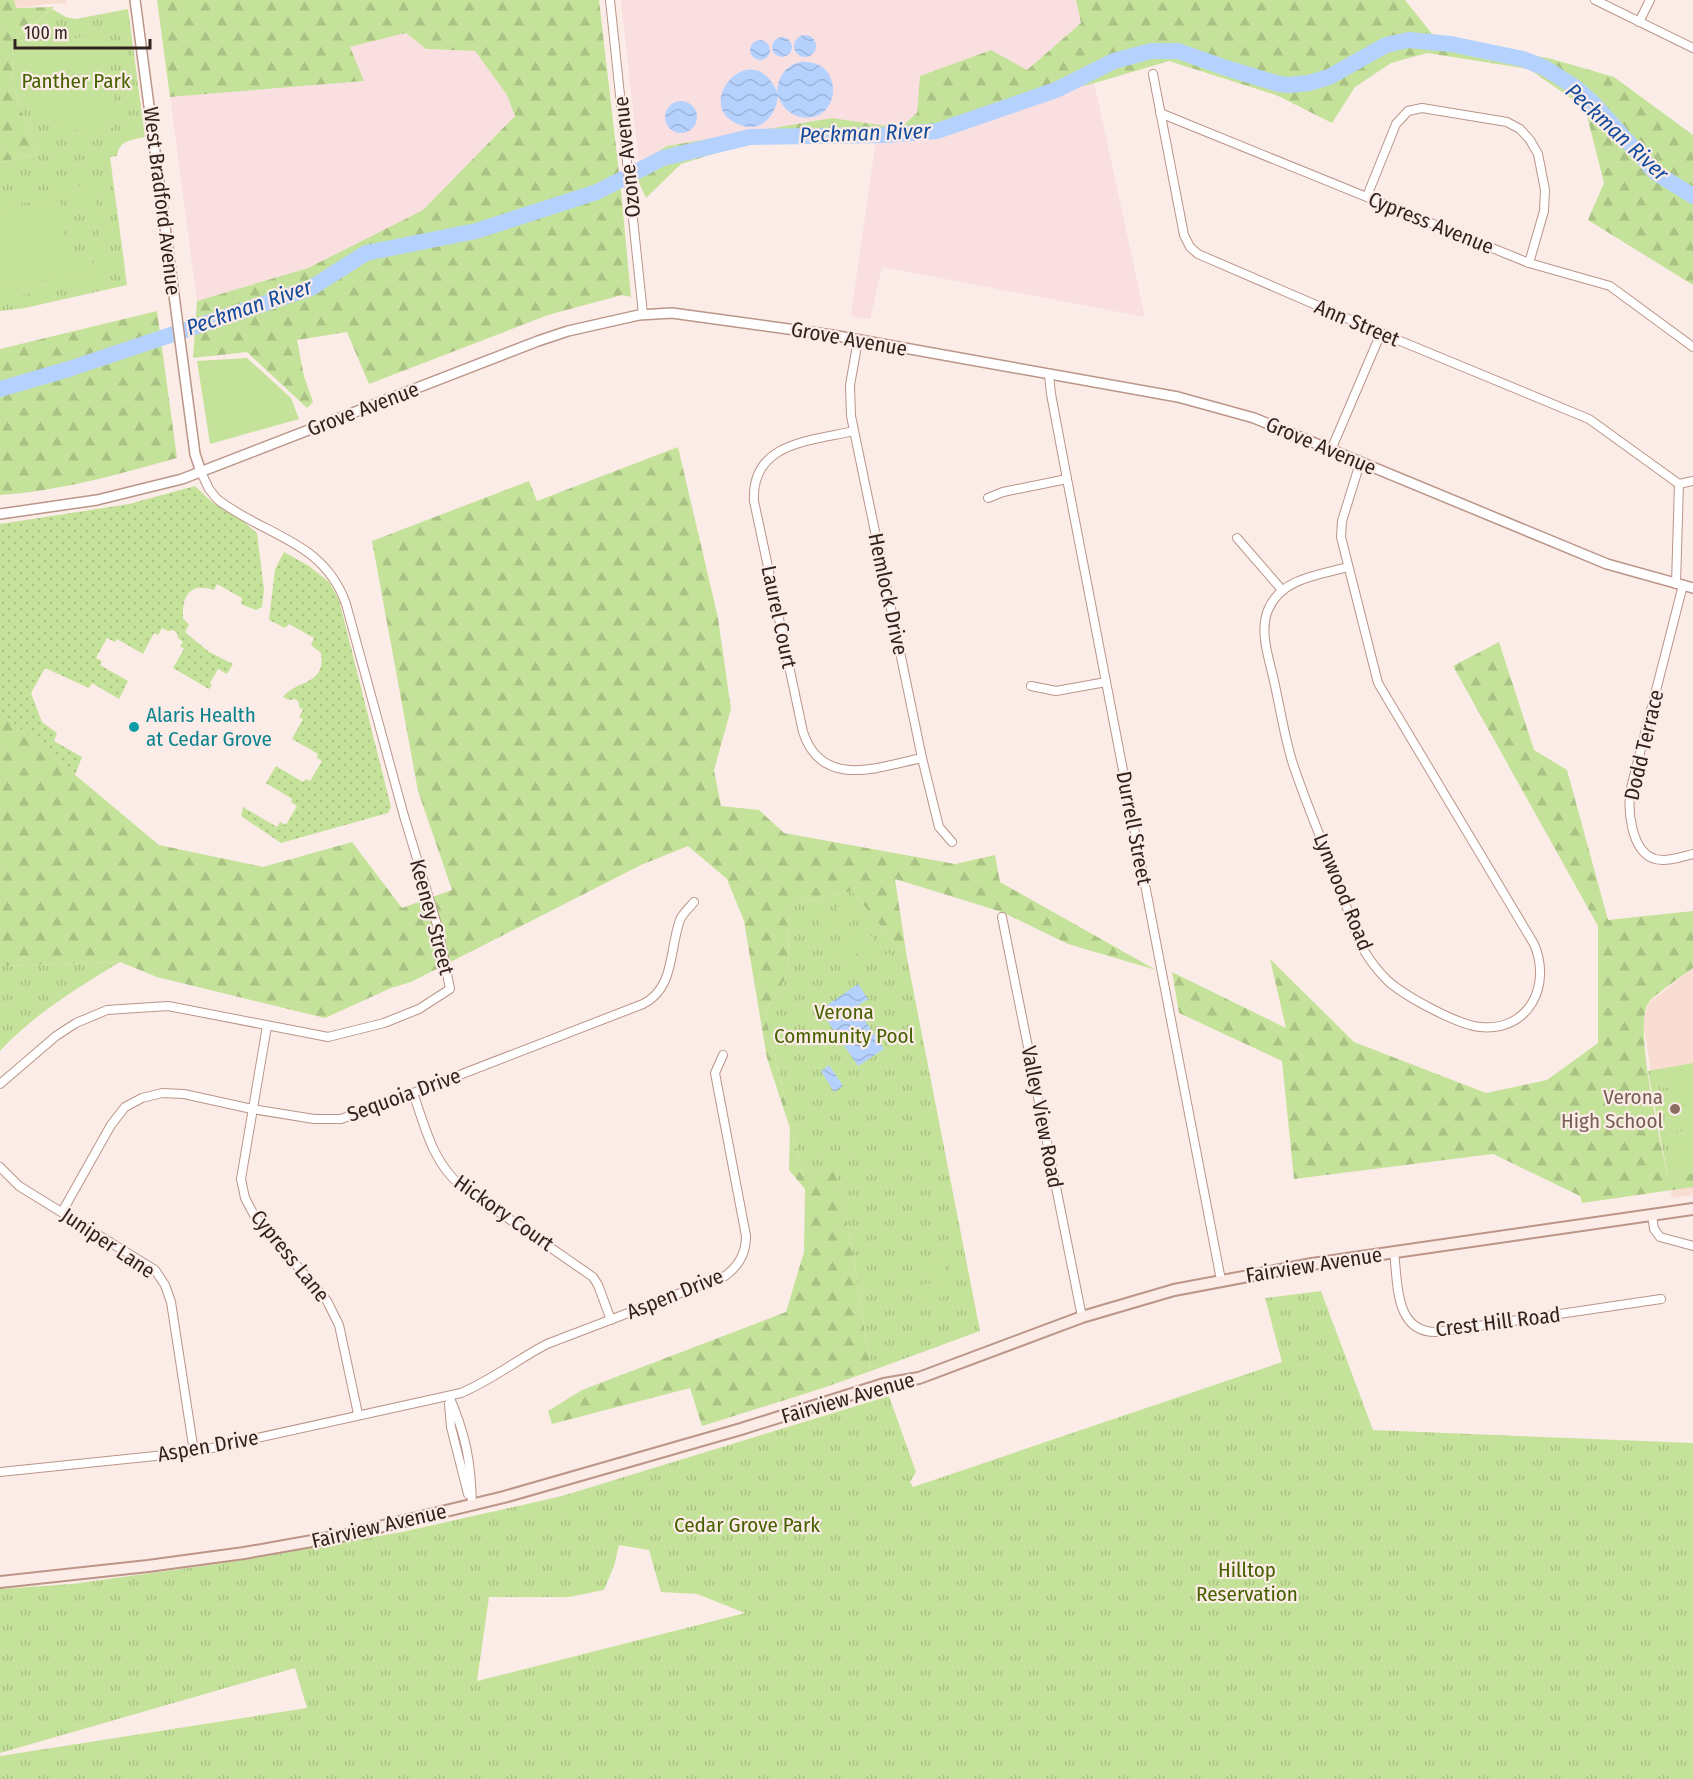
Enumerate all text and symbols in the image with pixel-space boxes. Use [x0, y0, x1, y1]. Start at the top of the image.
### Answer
scale bar [15, 12, 150, 50]
text: 100 m [24, 22, 68, 44]
park label: Panther Park [21, 68, 131, 94]
water label: Peckman River [1560, 77, 1675, 188]
street label: Ozone Avenue [608, 95, 646, 219]
street label: West Bradford Avenue [138, 105, 186, 297]
water label: Peckman River [799, 117, 932, 149]
street label: Cypress Avenue [1364, 186, 1498, 260]
water label: Peckman River [183, 272, 317, 341]
street label: Ann Street [1311, 293, 1404, 353]
street label: Grove Avenue [789, 316, 909, 362]
street label: Grove Avenue [304, 376, 422, 442]
street label: Grove Avenue [1262, 411, 1380, 481]
street label: Hemlock Drive [862, 531, 914, 657]
street label: Laurel Court [755, 563, 803, 671]
street label: Dodd Terrace [1619, 687, 1669, 803]
place label: Alaris Health at Cedar Grove [146, 702, 272, 752]
marker: Alaris Health at Cedar Grove [127, 720, 141, 734]
street label: Durrell Street [1110, 769, 1158, 887]
street label: Lynwood Road [1308, 830, 1378, 954]
street label: Keeney Street [404, 856, 460, 978]
park label: Verona Community Pool [774, 999, 914, 1049]
street label: Valley View Road [1015, 1044, 1069, 1190]
street label: Sequoia Drive [344, 1062, 464, 1128]
place label: Verona High School [1561, 1084, 1663, 1134]
marker: Verona High School [1668, 1102, 1682, 1116]
street label: Hickory Court [449, 1169, 559, 1257]
street label: Juniper Lane [56, 1202, 160, 1284]
street label: Cypress Lane [245, 1205, 335, 1307]
street label: Fairview Avenue [1244, 1241, 1384, 1289]
street label: Aspen Drive [623, 1263, 727, 1325]
street label: Crest Hill Road [1434, 1301, 1562, 1343]
street label: Fairview Avenue [778, 1367, 918, 1429]
street label: Aspen Drive [156, 1424, 260, 1468]
street label: Fairview Avenue [309, 1498, 449, 1554]
park label: Cedar Grove Park [674, 1512, 820, 1538]
park label: Hilltop Reservation [1196, 1557, 1298, 1607]

